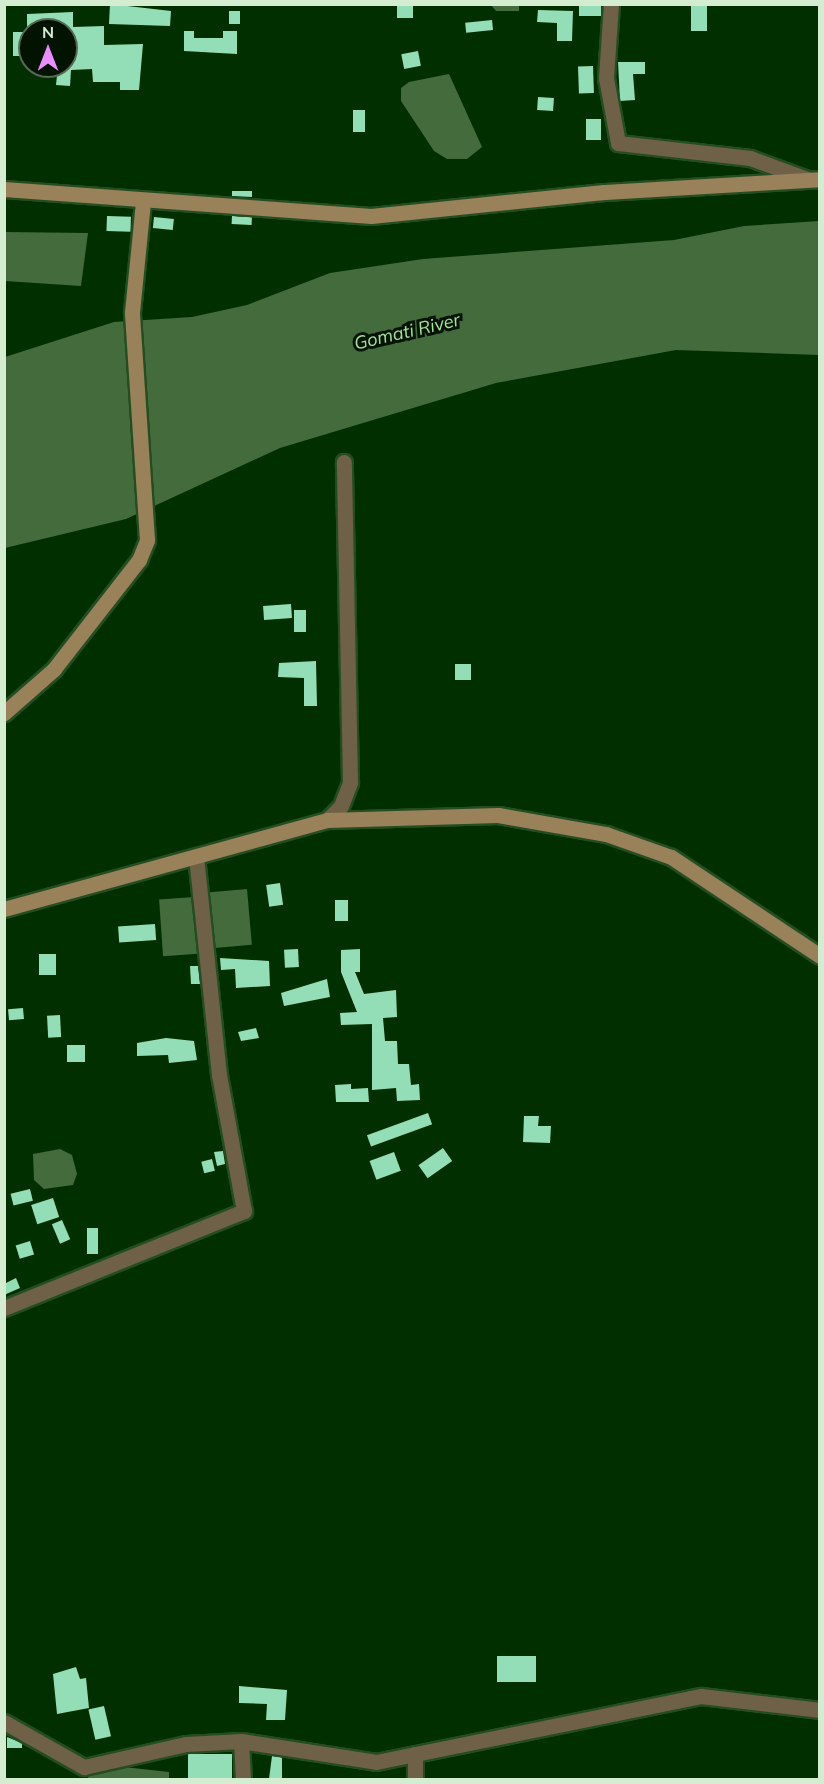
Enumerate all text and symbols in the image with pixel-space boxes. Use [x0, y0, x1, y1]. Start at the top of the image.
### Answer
north arrow [18, 18, 78, 78]
text: N [42, 22, 54, 42]
water label: Gomati River [352, 309, 462, 355]

